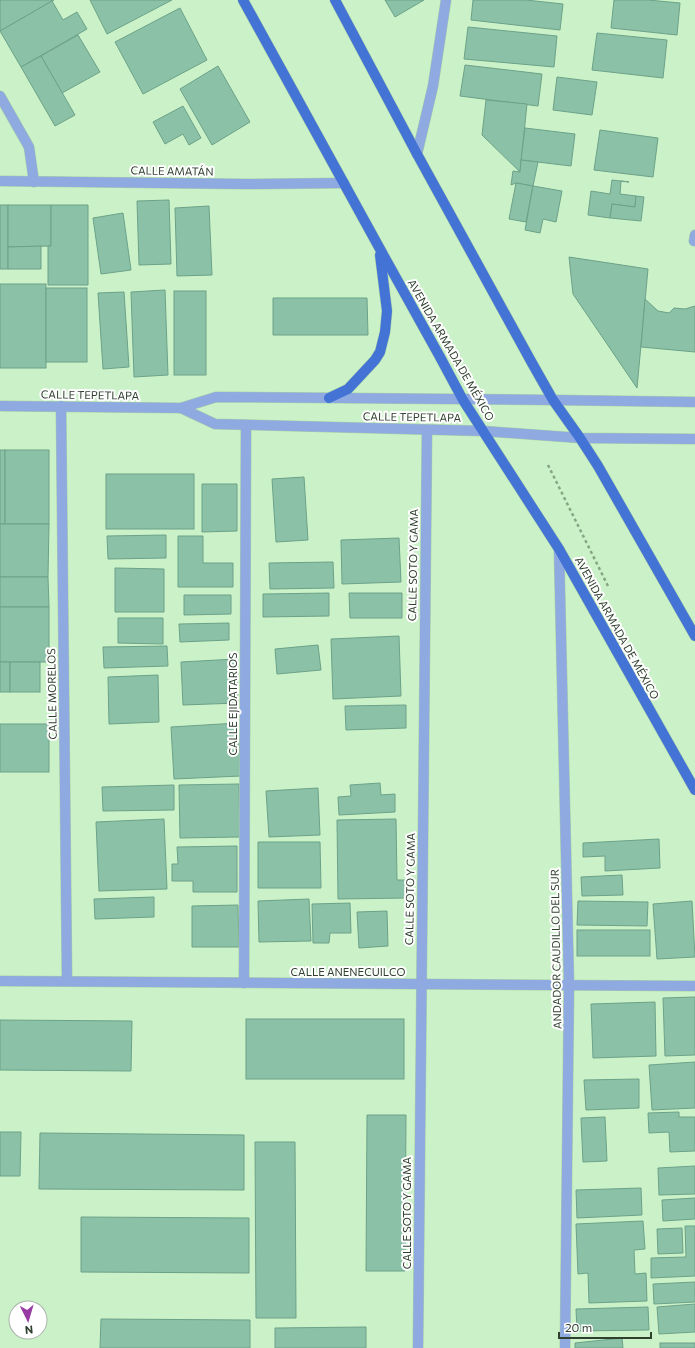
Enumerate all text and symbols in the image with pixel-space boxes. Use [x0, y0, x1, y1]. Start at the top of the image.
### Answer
street label: CALLE AMATÁN [130, 162, 214, 178]
street label: AVENIDA ARMADA DE MÉXICO [406, 276, 498, 423]
street label: CALLE TEPETLAPA [41, 387, 140, 402]
street label: CALLE TEPETLAPA [363, 409, 462, 424]
street label: CALLE SOTO Y GAMA [405, 508, 420, 621]
street label: AVENIDA ARMADA DE MÉXICO [573, 554, 663, 701]
street label: CALLE MORELOS [44, 648, 59, 740]
street label: CALLE EJIDATARIOS [226, 652, 240, 756]
street label: CALLE SOTO Y GAMA [402, 832, 417, 945]
street label: ANDADOR CAUDILLO DEL SUR [548, 868, 563, 1029]
street label: CALLE ANENECUILCO [291, 965, 405, 978]
street label: CALLE SOTO Y GAMA [400, 1156, 413, 1269]
north arrow [8, 1300, 48, 1340]
scale bar [559, 1314, 651, 1340]
text: 20 m [565, 1320, 592, 1334]
text: N [24, 1324, 34, 1337]

